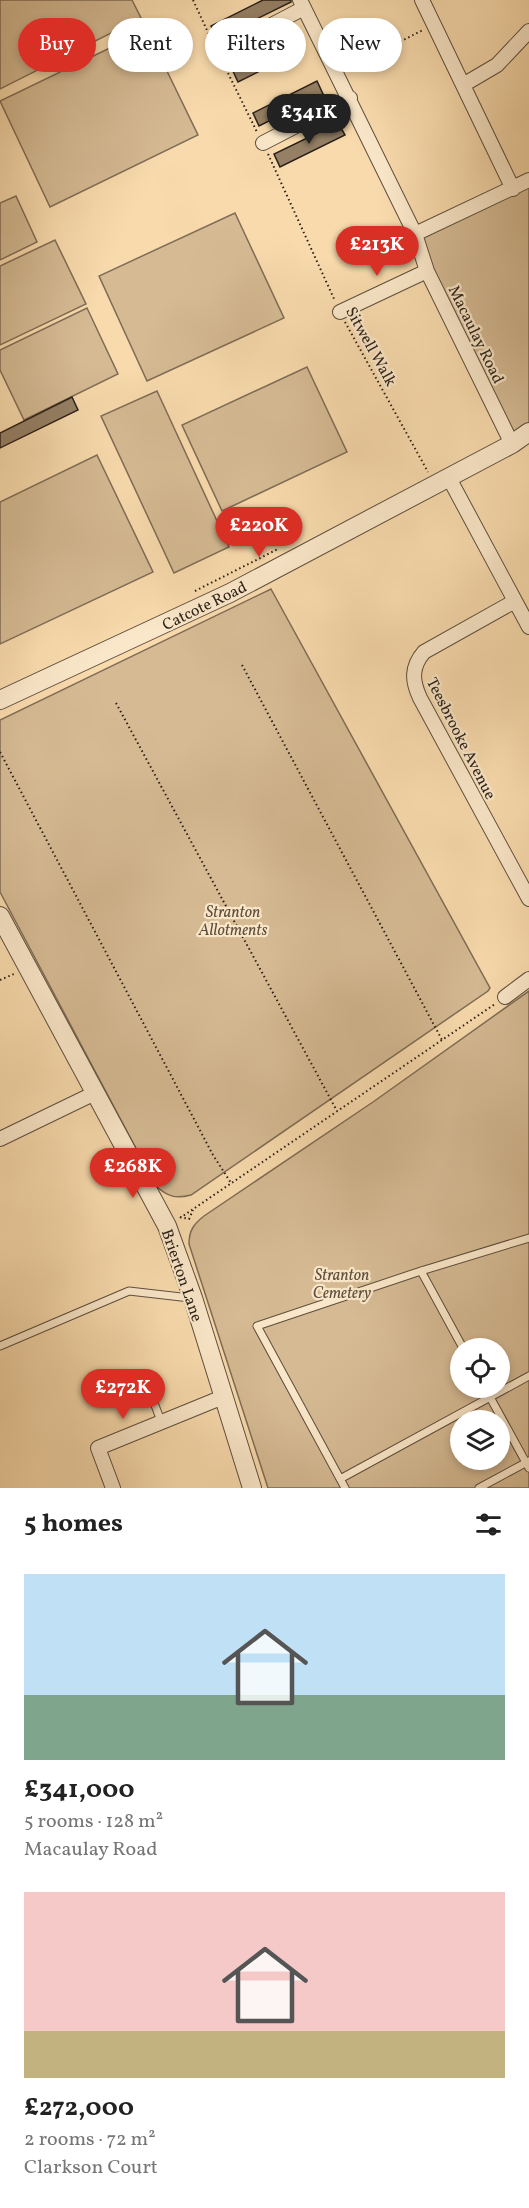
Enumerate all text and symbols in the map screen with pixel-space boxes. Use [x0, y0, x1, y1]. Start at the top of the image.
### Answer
chip: Buy [18, 18, 96, 72]
chip: Rent [108, 18, 193, 72]
chip: Filters [205, 18, 306, 72]
chip: New [318, 18, 402, 72]
pin: £341K [267, 94, 351, 145]
text: £341K [281, 99, 337, 127]
pin: £213K [335, 226, 419, 277]
text: £213K [350, 231, 404, 259]
street label: Macaulay Road [442, 282, 508, 388]
street label: Sitwell Walk [339, 303, 401, 391]
pin: £220K [217, 507, 301, 558]
text: £220K [229, 512, 289, 540]
street label: Catcote Road [159, 577, 251, 637]
street label: Teesbrooke Avenue [420, 674, 500, 804]
park label: Stranton Allotments [198, 902, 267, 942]
pin: £268K [91, 1148, 175, 1199]
text: £268K [104, 1153, 162, 1181]
street label: Brierton Lane [155, 1226, 207, 1325]
park label: Stranton Cemetery [313, 1265, 371, 1305]
map controls [450, 1338, 510, 1470]
button: locate [450, 1338, 510, 1398]
pin: £272K [81, 1369, 165, 1420]
text: £272K [95, 1374, 151, 1402]
button: layers [450, 1410, 510, 1470]
text: 5 homes [24, 1506, 123, 1542]
icon: filters [472, 1508, 505, 1541]
icon: home [211, 1613, 319, 1721]
text: £341,000 [24, 1772, 135, 1808]
text: 5 rooms · 128 m² [24, 1808, 163, 1836]
text: Macaulay Road [24, 1836, 157, 1864]
icon: home [211, 1931, 319, 2039]
text: £272,000 [24, 2090, 134, 2126]
text: 2 rooms · 72 m² [24, 2126, 156, 2154]
text: Clarkson Court [24, 2154, 158, 2182]

